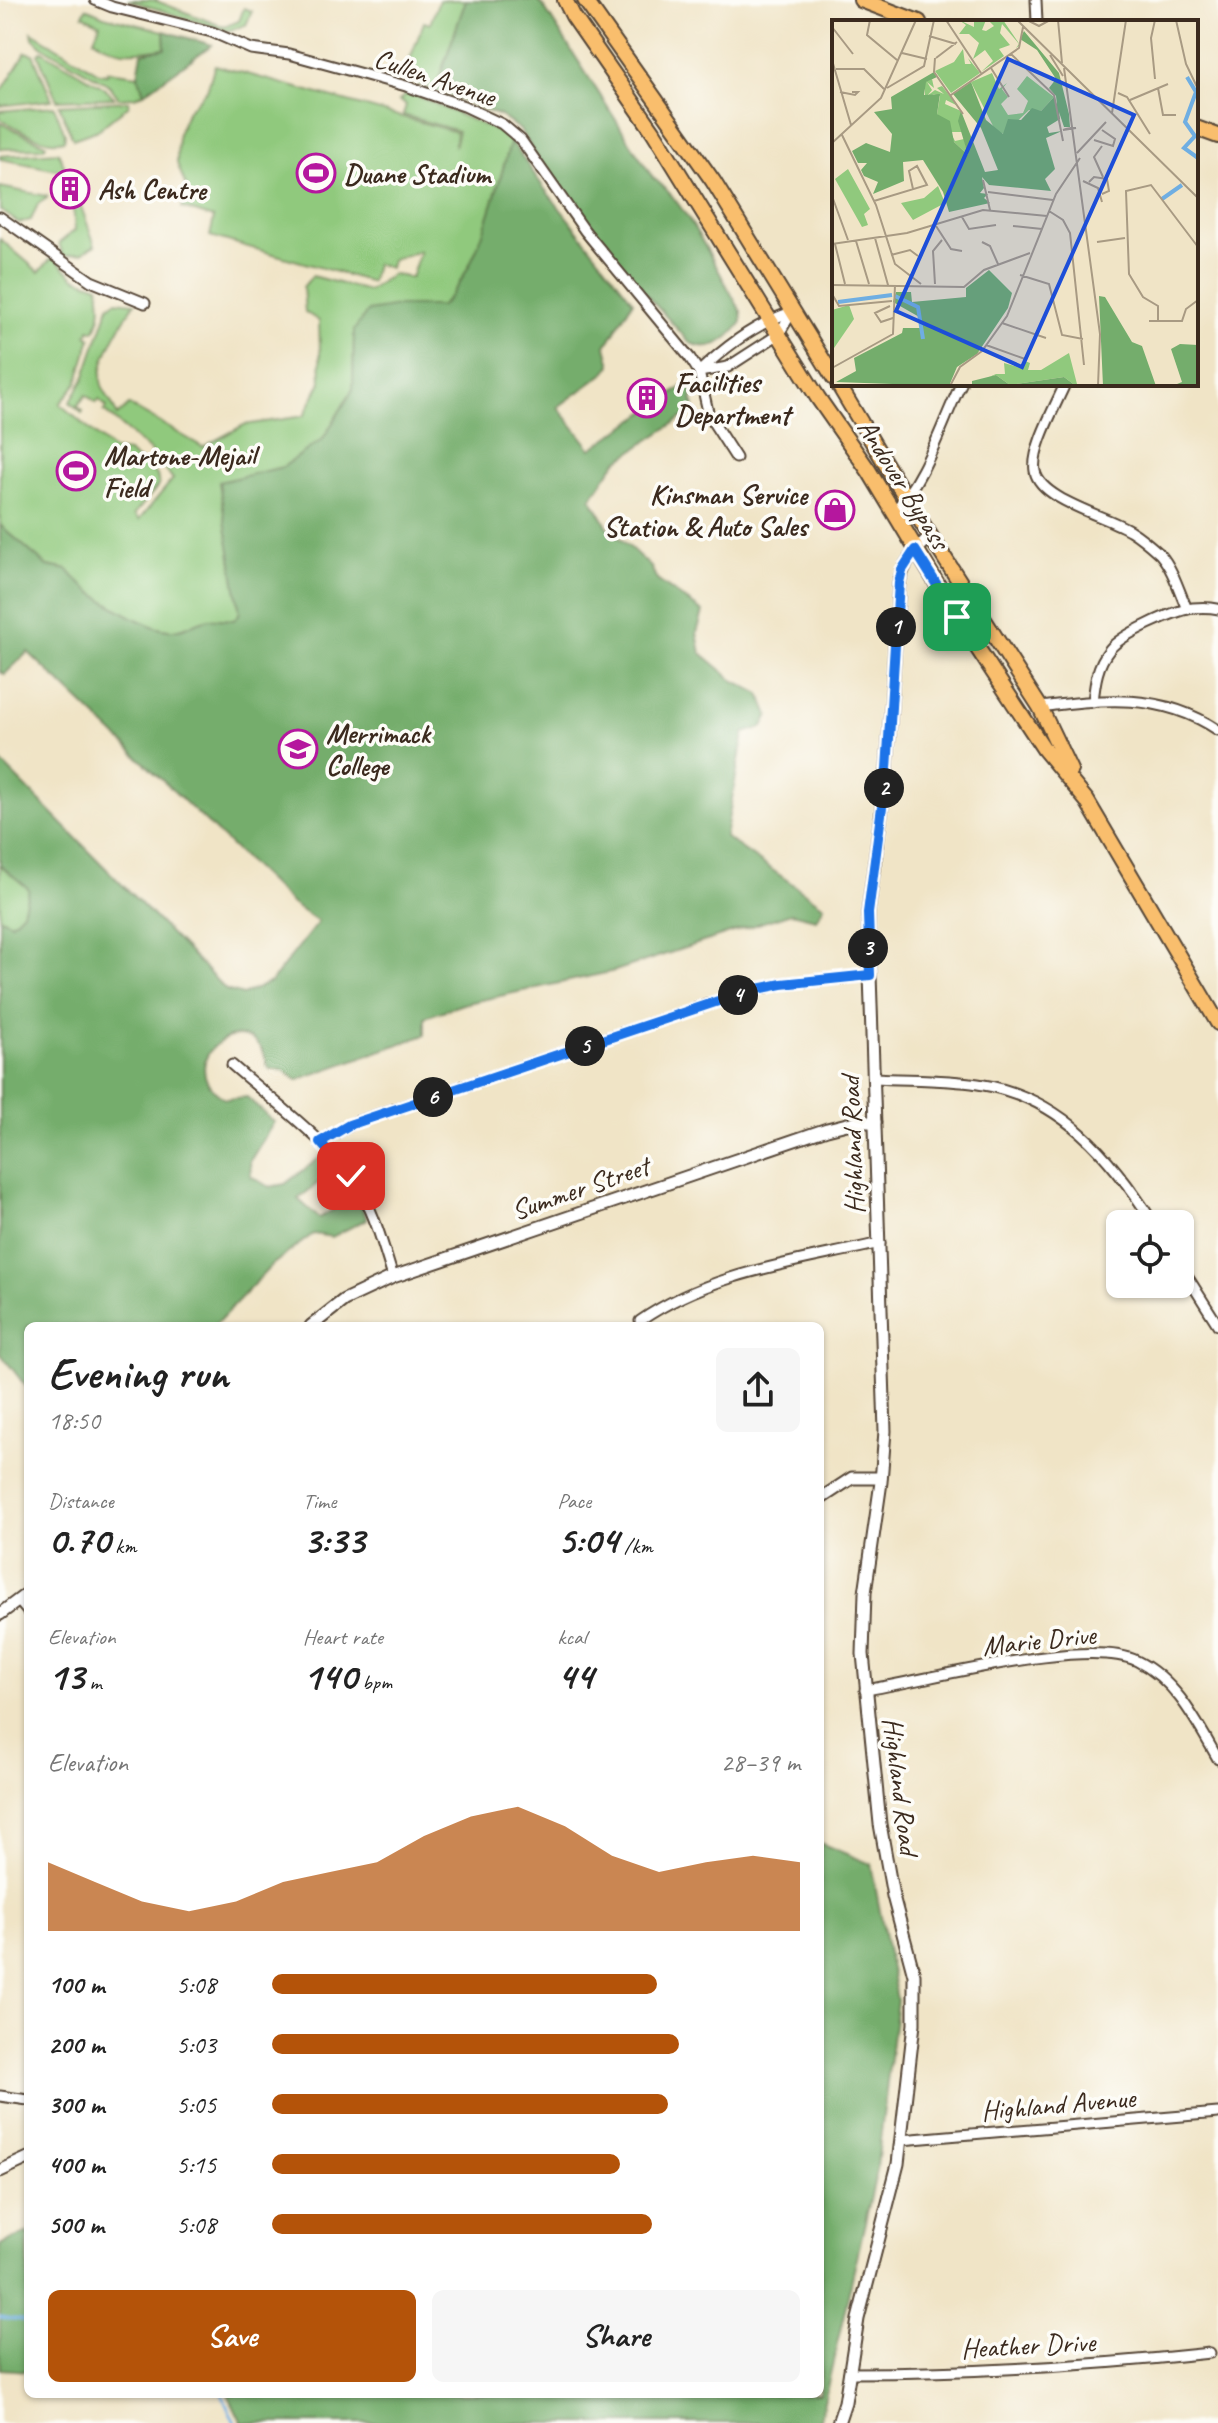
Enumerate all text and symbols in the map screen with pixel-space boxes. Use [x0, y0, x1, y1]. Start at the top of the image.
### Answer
inset map [832, 20, 1198, 386]
street label: Cullen Avenue [370, 40, 502, 115]
sports icon: Duane Stadium [295, 152, 337, 194]
place label: Duane Stadium [344, 156, 493, 191]
building icon: Ash Centre [49, 168, 91, 210]
place label: Ash Centre [98, 172, 208, 207]
place label: Facilities Department [675, 365, 795, 432]
building icon: Facilities Department [626, 377, 668, 419]
street label: Andover Bypass [850, 412, 959, 558]
place label: Martone-Mejail Field [104, 438, 260, 505]
sports icon: Martone-Mejail Field [55, 450, 97, 492]
place label: Kinsman Service Station & Auto Sales [603, 477, 810, 544]
shop icon: Kinsman Service Station & Auto Sales [814, 489, 856, 531]
pin [923, 583, 991, 651]
icon: arrive [935, 595, 979, 639]
pin: 1 [876, 607, 916, 647]
text: 1 [891, 613, 901, 641]
place label: Merrimack College [326, 716, 432, 783]
school or university icon: Merrimack College [277, 728, 319, 770]
pin: 2 [864, 768, 904, 808]
text: 2 [879, 774, 889, 802]
pin: 3 [848, 928, 888, 968]
text: 3 [863, 934, 873, 962]
pin: 4 [718, 975, 758, 1015]
text: 4 [733, 981, 743, 1009]
pin: 5 [565, 1026, 605, 1066]
text: 5 [580, 1032, 590, 1060]
street label: Highland Road [832, 1071, 872, 1215]
pin: 6 [413, 1077, 453, 1117]
text: 6 [428, 1083, 438, 1111]
pin [317, 1142, 385, 1210]
street label: Summer Street [507, 1147, 657, 1228]
icon: check [329, 1154, 373, 1198]
map controls [1106, 1210, 1194, 1298]
button: locate [1106, 1210, 1194, 1298]
text: Evening run [48, 1346, 228, 1401]
button: share [716, 1348, 800, 1432]
text: 18:50 [48, 1404, 100, 1437]
text: Distance [48, 1487, 114, 1515]
text: Time [303, 1487, 336, 1515]
text: Pace [557, 1487, 591, 1515]
text: 0.70 [48, 1515, 110, 1565]
text: 3:33 [303, 1515, 365, 1565]
text: 5:04 [557, 1515, 619, 1565]
text: km [110, 1532, 137, 1560]
text: /km [619, 1532, 653, 1560]
street label: Marie Drive [981, 1616, 1099, 1663]
text: Elevation [48, 1623, 116, 1651]
text: Heart rate [303, 1623, 383, 1651]
text: kcal [557, 1623, 586, 1651]
text: 13 [48, 1651, 84, 1701]
text: 140 [303, 1651, 357, 1701]
text: 44 [557, 1651, 593, 1701]
text: m [84, 1668, 102, 1696]
text: bpm [357, 1668, 392, 1696]
street label: Highland Road [875, 1715, 927, 1861]
text: Elevation [48, 1746, 128, 1779]
text: 28–39 m [721, 1746, 800, 1779]
text: 100 m [48, 1968, 104, 2001]
text: 5:08 [176, 1968, 216, 2001]
text: 200 m [48, 2028, 104, 2061]
text: 5:03 [176, 2028, 216, 2061]
street label: Highland Avenue [980, 2080, 1138, 2128]
text: 300 m [48, 2088, 104, 2121]
text: 5:05 [176, 2088, 216, 2121]
text: 400 m [48, 2148, 104, 2181]
text: 5:15 [176, 2148, 216, 2181]
text: 500 m [48, 2208, 104, 2241]
text: 5:08 [176, 2208, 216, 2241]
button: Save [48, 2290, 416, 2382]
button: Share [432, 2290, 800, 2382]
street label: Heather Drive [960, 2324, 1098, 2366]

